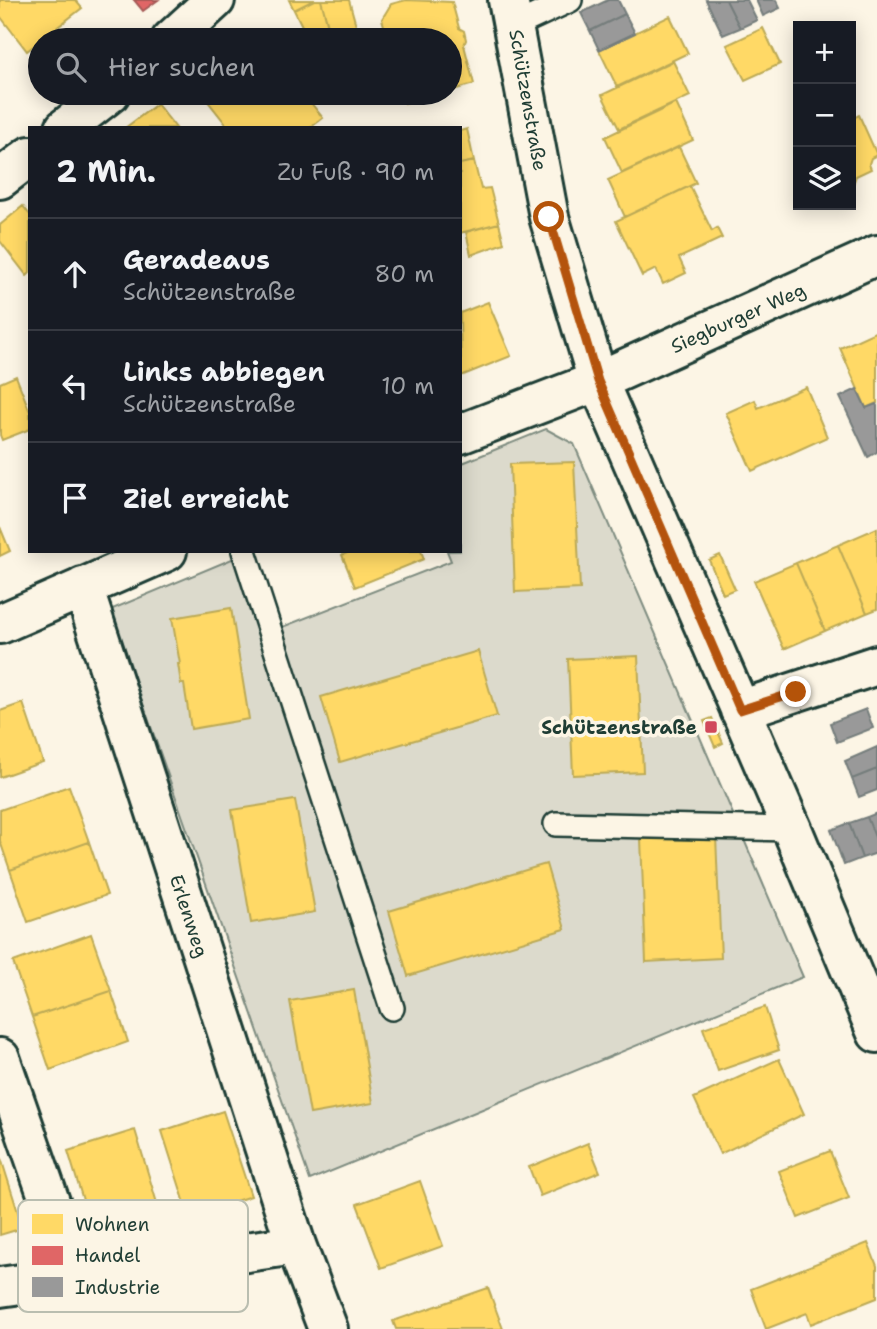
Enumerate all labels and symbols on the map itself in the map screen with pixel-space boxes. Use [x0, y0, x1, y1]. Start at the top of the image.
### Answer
street label: Schützenstraße [503, 27, 553, 173]
route start [533, 201, 564, 232]
street label: Siegburger Weg [667, 277, 809, 359]
route end [780, 676, 811, 707]
place label: Schützenstraße [541, 715, 697, 740]
marker: Schützenstraße [703, 719, 719, 735]
street label: Erlenweg [164, 871, 214, 961]
legend [18, 1200, 248, 1312]
text: Wohnen [75, 1212, 149, 1237]
text: Handel [75, 1243, 141, 1268]
text: Industrie [75, 1275, 160, 1300]

